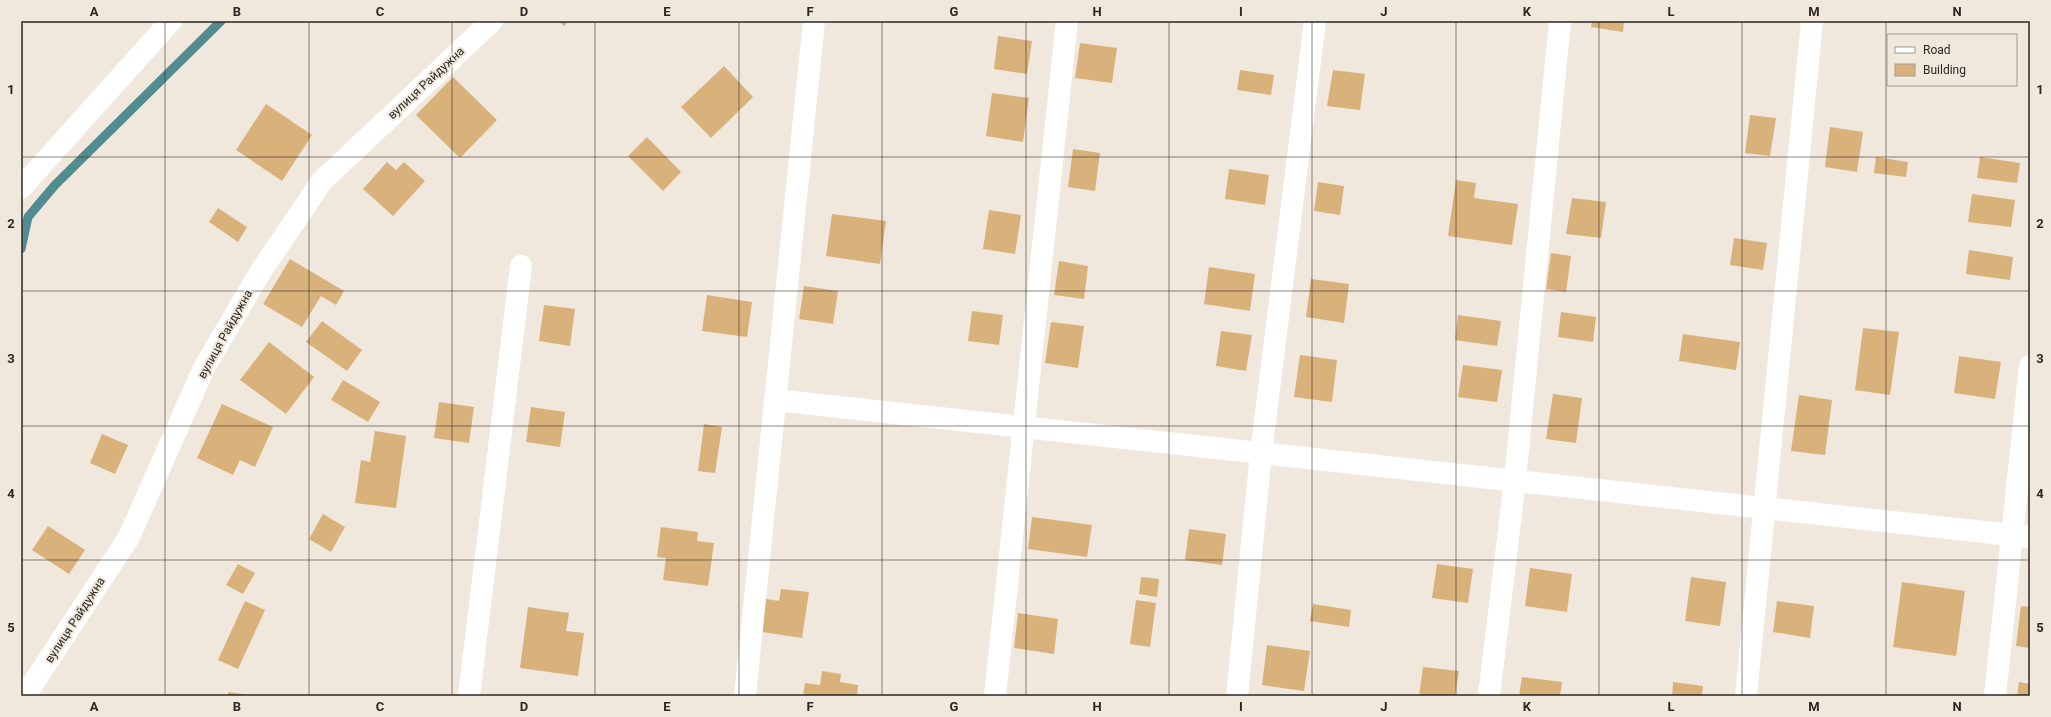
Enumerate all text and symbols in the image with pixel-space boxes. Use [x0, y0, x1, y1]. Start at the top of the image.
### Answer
text: A [90, 4, 99, 19]
text: B [233, 4, 241, 19]
text: C [376, 4, 385, 19]
text: D [520, 4, 528, 19]
text: E [663, 4, 671, 19]
text: F [806, 4, 814, 19]
text: G [950, 4, 959, 19]
text: H [1092, 4, 1102, 19]
text: I [1239, 4, 1243, 19]
text: J [1380, 4, 1388, 19]
text: K [1523, 4, 1532, 19]
text: L [1667, 4, 1675, 19]
text: M [1808, 4, 1820, 19]
text: N [1952, 4, 1962, 19]
legend [1887, 34, 2017, 86]
text: Road [1923, 43, 1951, 57]
street label: вулиця Райдужна [385, 44, 467, 122]
text: Building [1923, 63, 1966, 77]
text: 1 [7, 82, 15, 97]
text: 1 [2036, 82, 2044, 97]
text: 2 [7, 216, 15, 231]
text: 2 [2036, 216, 2044, 231]
street label: вулиця Райдужна [195, 287, 255, 381]
text: 3 [7, 351, 15, 366]
text: 3 [2036, 351, 2044, 366]
text: 4 [7, 486, 15, 501]
text: 4 [2036, 486, 2044, 501]
street label: вулиця Райдужна [42, 575, 108, 665]
text: 5 [7, 620, 15, 635]
text: 5 [2036, 620, 2044, 635]
text: A [90, 699, 99, 714]
text: B [233, 699, 241, 714]
text: C [376, 699, 385, 714]
text: D [520, 699, 528, 714]
text: E [663, 699, 671, 714]
text: F [806, 699, 814, 714]
text: G [950, 699, 959, 714]
text: H [1092, 699, 1102, 714]
text: I [1239, 699, 1243, 714]
text: J [1380, 699, 1388, 714]
text: K [1523, 699, 1532, 714]
text: L [1667, 699, 1675, 714]
text: M [1808, 699, 1820, 714]
text: N [1952, 699, 1962, 714]

